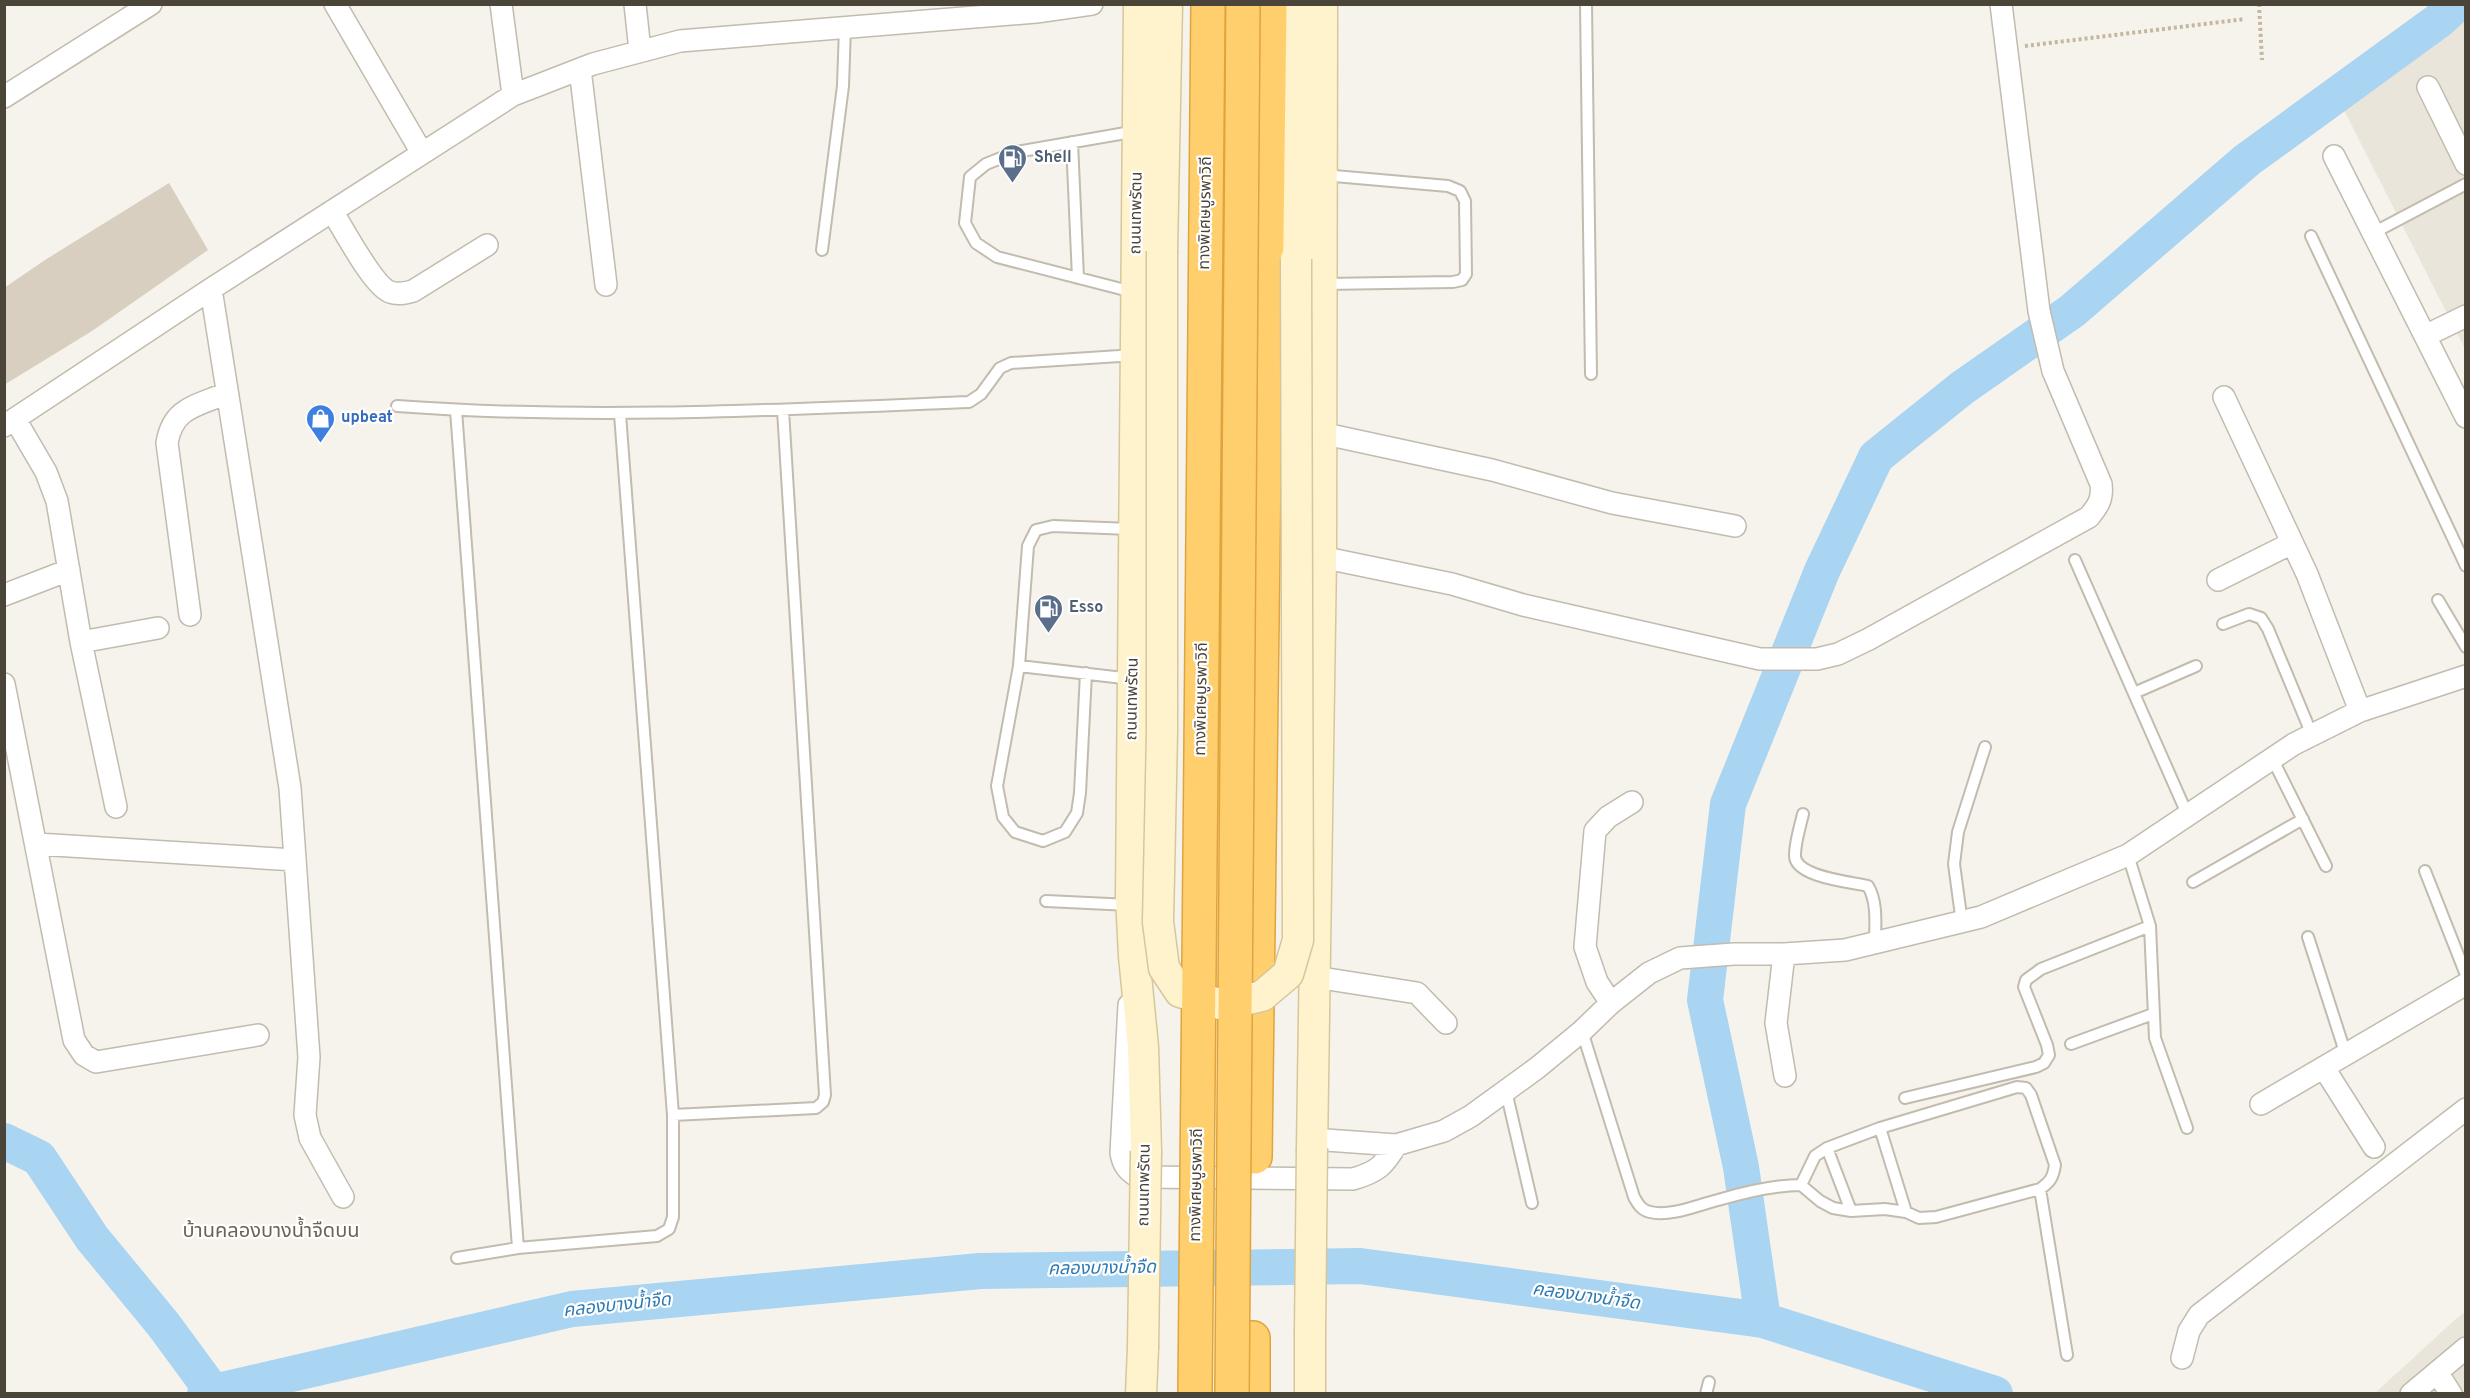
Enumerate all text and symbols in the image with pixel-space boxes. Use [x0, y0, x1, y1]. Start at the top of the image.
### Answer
fuel station icon: Shell [997, 142, 1029, 184]
place label: Shell [1034, 148, 1072, 168]
street label: ทางพิเศษบูรพาวิถี [1195, 156, 1217, 270]
street label: ถนนเทพรัตน [1126, 172, 1148, 254]
shop icon: upbeat [304, 402, 336, 444]
place label: upbeat [341, 408, 393, 428]
fuel station icon: Esso [1032, 592, 1064, 634]
place label: Esso [1069, 598, 1103, 618]
street label: ทางพิเศษบูรพาวิถี [1191, 642, 1213, 756]
street label: ถนนเทพรัตน [1122, 658, 1144, 740]
street label: ทางพิเศษบูรพาวิถี [1186, 1128, 1208, 1242]
street label: ถนนเทพรัตน [1134, 1144, 1156, 1226]
district label: บ้านคลองบางน้ำจืดบน [183, 1216, 360, 1245]
water label: คลองบางน้ำจืด [1048, 1254, 1157, 1281]
water label: คลองบางน้ำจืด [1531, 1275, 1642, 1316]
water label: คลองบางน้ำจืด [562, 1286, 673, 1323]

